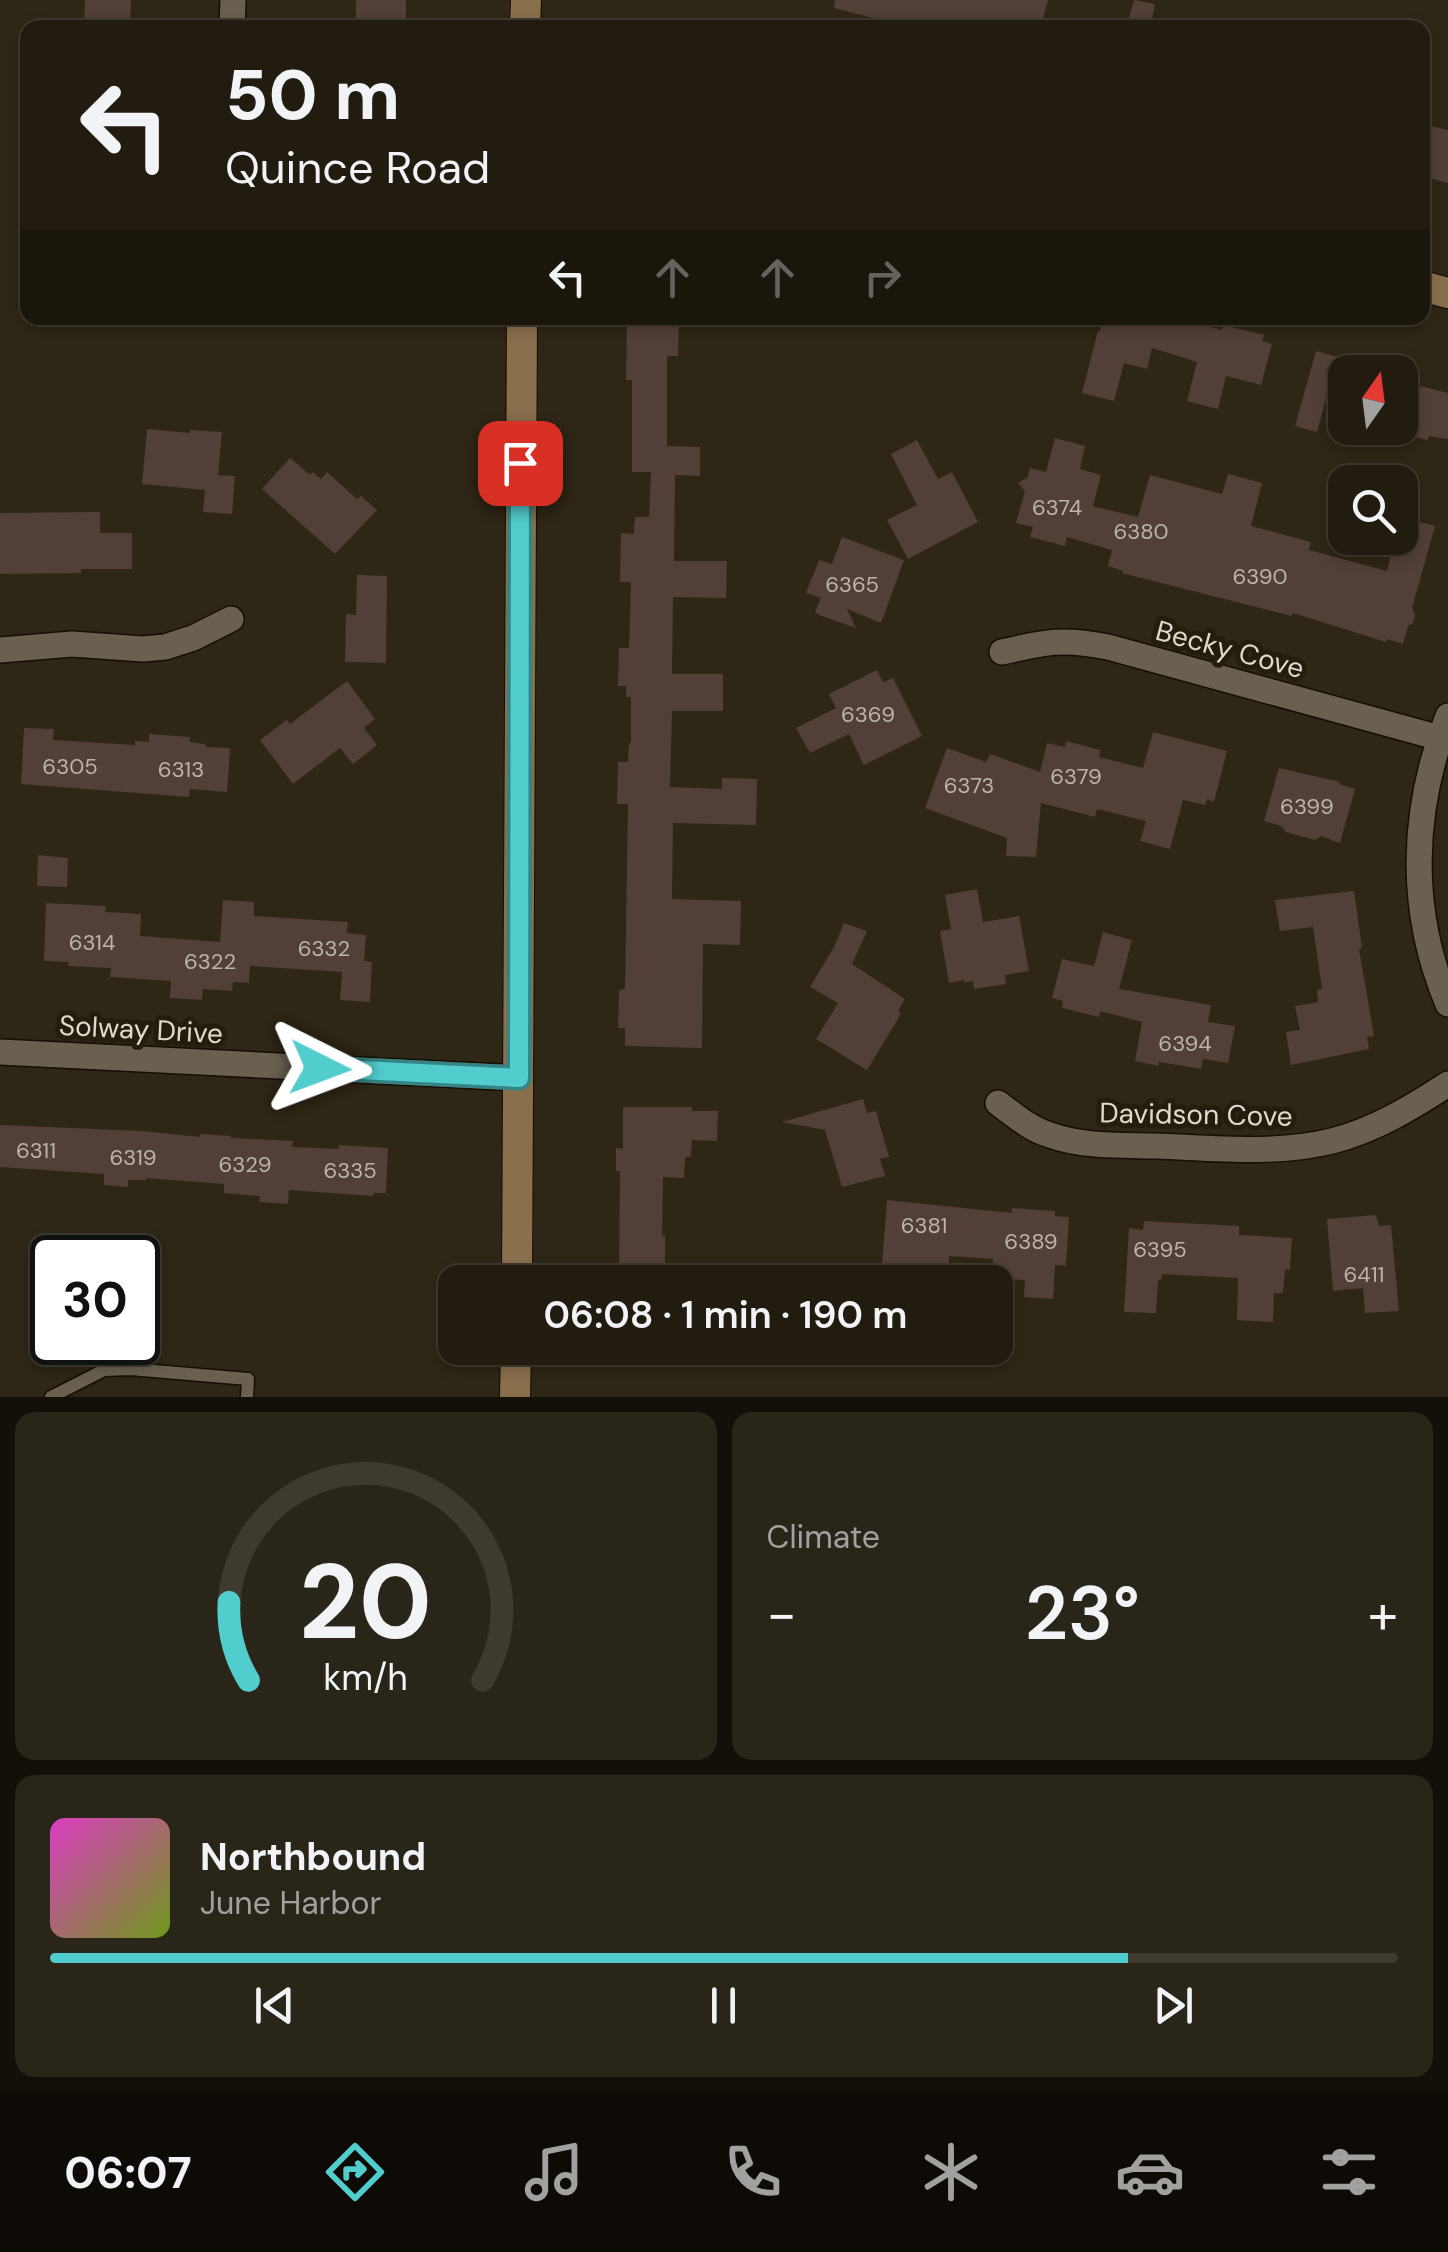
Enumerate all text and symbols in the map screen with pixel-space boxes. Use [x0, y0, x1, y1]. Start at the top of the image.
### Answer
text: 50 m [225, 50, 400, 141]
icon: left [60, 60, 190, 190]
text: Quince Road [225, 138, 490, 197]
icon: left [540, 250, 595, 305]
icon: ahead [645, 250, 700, 305]
icon: ahead [750, 250, 805, 305]
icon: right [855, 250, 910, 305]
north arrow [1328, 355, 1418, 445]
map controls [1328, 355, 1418, 555]
pin [478, 421, 563, 506]
icon: arrive [493, 436, 548, 491]
button: search [1328, 465, 1418, 555]
house number: 6374 [1032, 493, 1082, 522]
house number: 6380 [1113, 517, 1169, 546]
house number: 6390 [1232, 562, 1288, 591]
house number: 6365 [825, 570, 879, 599]
street label: Becky Cove [1152, 612, 1308, 687]
house number: 6369 [841, 700, 895, 729]
house number: 6305 [42, 752, 98, 781]
house number: 6313 [158, 755, 204, 784]
house number: 6379 [1050, 762, 1102, 791]
house number: 6373 [944, 771, 994, 800]
house number: 6399 [1280, 792, 1334, 821]
house number: 6314 [69, 928, 115, 957]
house number: 6332 [298, 934, 350, 963]
house number: 6322 [184, 947, 236, 976]
street label: Solway Drive [58, 1007, 224, 1052]
position arrow [268, 1016, 372, 1120]
house number: 6394 [1158, 1029, 1212, 1058]
street label: Davidson Cove [1099, 1094, 1293, 1135]
house number: 6311 [16, 1136, 56, 1165]
house number: 6319 [109, 1143, 157, 1172]
house number: 6329 [218, 1150, 272, 1179]
house number: 6335 [323, 1156, 377, 1185]
house number: 6381 [901, 1211, 947, 1240]
house number: 6389 [1004, 1227, 1058, 1256]
speed limit sign: 30 [30, 1235, 160, 1365]
house number: 6395 [1133, 1235, 1187, 1264]
house number: 6411 [1344, 1260, 1384, 1289]
text: 06:08 · 1 min · 190 m [544, 1290, 907, 1340]
text: Climate [767, 1516, 880, 1558]
text: 20 [299, 1535, 432, 1670]
text: 23° [1025, 1565, 1140, 1662]
text: − [767, 1578, 797, 1650]
text: + [1368, 1578, 1398, 1650]
text: km/h [324, 1655, 408, 1701]
text: Northbound [200, 1832, 426, 1882]
text: June Harbor [200, 1882, 381, 1924]
icon: previous [247, 1978, 302, 2033]
icon: pause [696, 1978, 751, 2033]
icon: next [1146, 1978, 1201, 2033]
icon: directions [320, 2137, 390, 2207]
icon: music [519, 2137, 589, 2207]
icon: phone [718, 2137, 788, 2207]
icon: climate [916, 2137, 986, 2207]
icon: car [1115, 2137, 1185, 2207]
icon: filters [1314, 2137, 1384, 2207]
text: 06:07 [64, 2143, 192, 2202]

